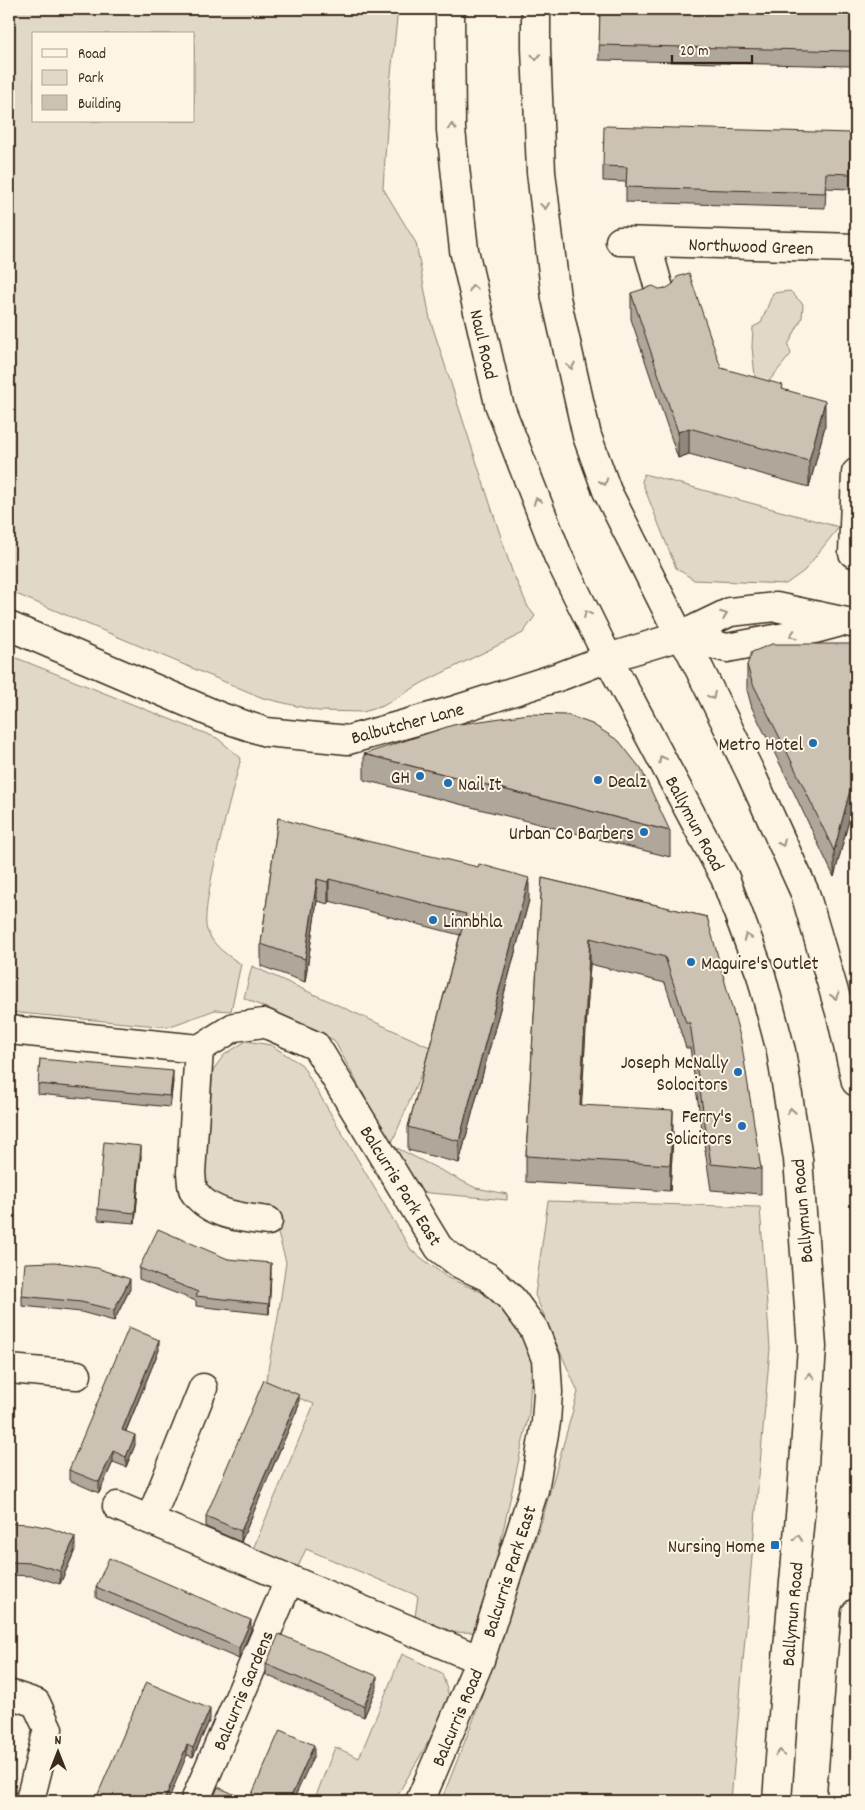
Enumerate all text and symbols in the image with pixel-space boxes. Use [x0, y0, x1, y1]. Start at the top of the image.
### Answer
legend [32, 32, 195, 122]
scale bar [672, 32, 752, 64]
text: 20 m [680, 41, 708, 63]
text: Road [78, 44, 106, 66]
one-way arrow [531, 54, 542, 62]
text: Park [78, 68, 104, 90]
text: Building [78, 94, 121, 116]
one-way arrow [446, 123, 457, 131]
one-way arrow [539, 202, 550, 210]
street label: Northwood Green [688, 233, 814, 264]
one-way arrow [468, 284, 479, 293]
street label: Naul Road [460, 307, 503, 382]
one-way arrow [565, 362, 576, 371]
one-way arrow [598, 477, 608, 486]
one-way arrow [533, 497, 543, 505]
one-way arrow [582, 610, 593, 619]
one-way arrow [719, 611, 728, 621]
one-way arrow [790, 629, 798, 639]
one-way arrow [706, 691, 716, 700]
street label: Balbutcher Lane [348, 697, 467, 753]
place label: Metro Hotel [719, 733, 803, 760]
marker: Metro Hotel [807, 737, 819, 749]
one-way arrow [658, 755, 668, 764]
place label: GH [391, 766, 410, 793]
marker: GH [414, 770, 426, 782]
place label: Dealz [608, 770, 647, 797]
street label: Ballymun Road [656, 772, 729, 877]
place label: Nail It [458, 773, 502, 800]
marker: Dealz [592, 774, 604, 786]
marker: Nail It [442, 777, 454, 789]
place label: Urban Co Barbers [509, 822, 634, 849]
marker: Urban Co Barbers [638, 826, 650, 838]
one-way arrow [775, 838, 786, 847]
place label: Linnbhla [443, 910, 503, 937]
marker: Linnbhla [427, 914, 439, 926]
one-way arrow [743, 933, 753, 942]
place label: Maguire's Outlet [701, 952, 819, 979]
marker: Maguire's Outlet [685, 956, 697, 968]
one-way arrow [830, 992, 840, 1000]
place label: Joseph McNally Solocitors [621, 1051, 728, 1100]
marker: Joseph McNally Solocitors [732, 1066, 744, 1078]
place label: Ferry's Solicitors [666, 1105, 732, 1154]
one-way arrow [786, 1107, 796, 1115]
marker: Ferry's Solicitors [736, 1120, 748, 1132]
street label: Balcurris Park East [351, 1121, 447, 1252]
street label: Ballymun Road [786, 1157, 822, 1264]
one-way arrow [805, 1372, 816, 1380]
street label: Balcurris Park East [477, 1503, 545, 1642]
one-way arrow [792, 1534, 803, 1542]
place label: Nursing Home [668, 1535, 765, 1562]
marker: Nursing Home [769, 1539, 781, 1551]
street label: Ballymun Road [776, 1561, 812, 1668]
street label: Balcurris Gardens [208, 1627, 283, 1755]
street label: Balcurris Road [427, 1665, 492, 1771]
north arrow [32, 1728, 82, 1778]
text: N [55, 1731, 62, 1751]
one-way arrow [775, 1748, 786, 1756]

